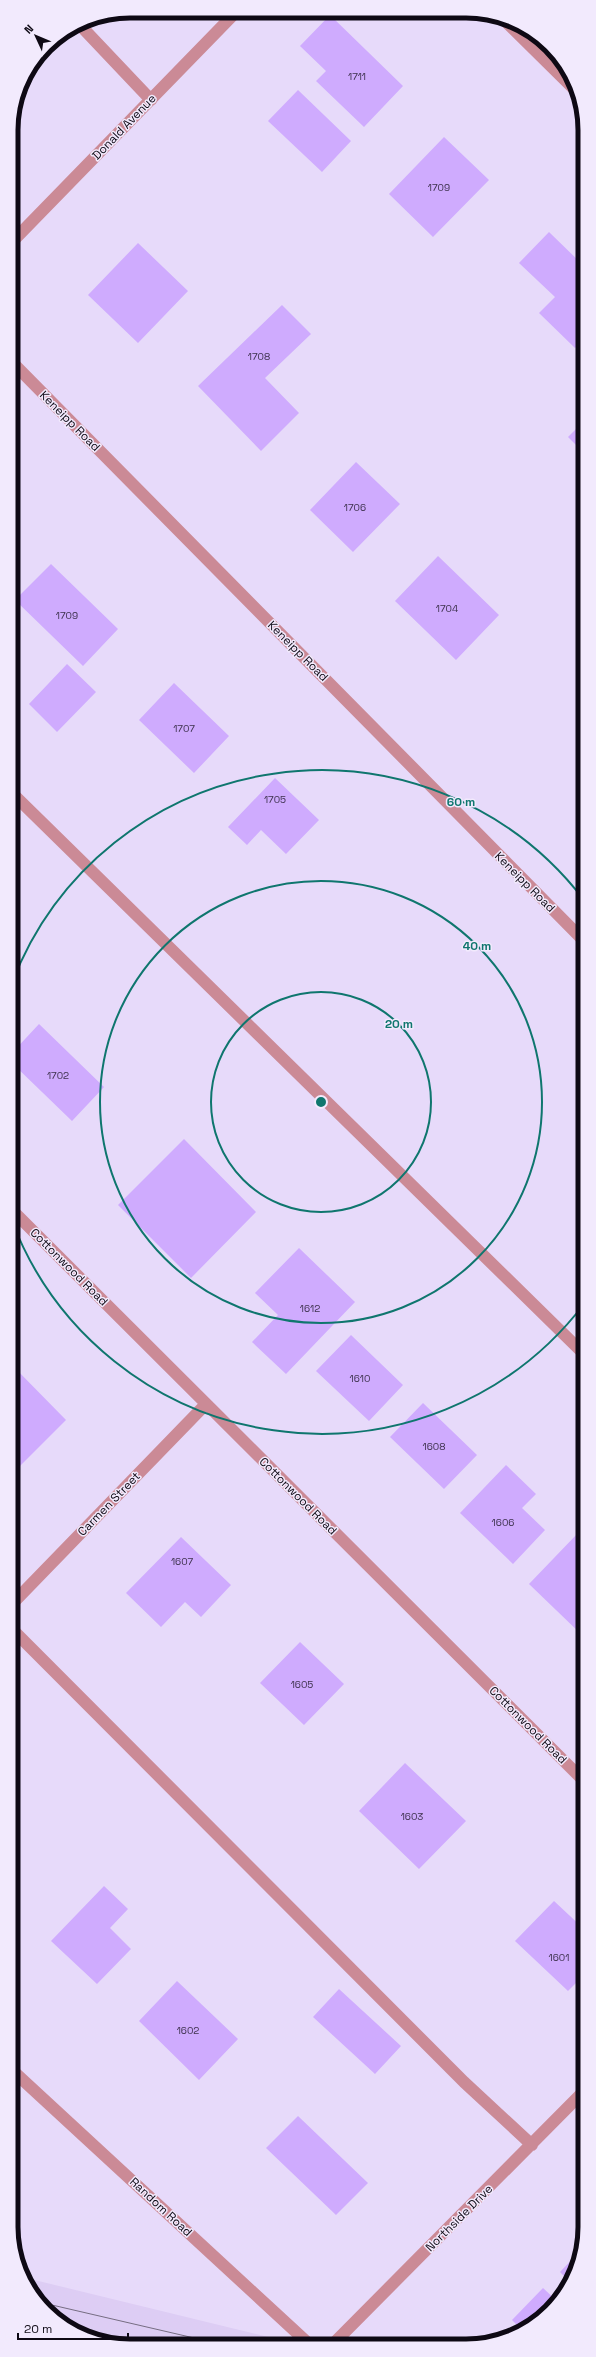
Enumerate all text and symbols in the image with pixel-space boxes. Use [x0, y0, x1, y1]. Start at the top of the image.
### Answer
north arrow [16, 16, 56, 56]
text: N [21, 22, 36, 37]
house number: 1711 [348, 70, 366, 83]
street label: Donald Avenue [89, 91, 159, 163]
house number: 1709 [428, 181, 450, 194]
house number: 1708 [248, 350, 270, 363]
street label: Keneipp Road [36, 387, 104, 455]
house number: 1706 [344, 501, 366, 514]
house number: 1704 [436, 602, 458, 615]
house number: 1709 [56, 609, 78, 622]
street label: Keneipp Road [264, 617, 332, 685]
house number: 1707 [173, 722, 195, 735]
house number: 1705 [264, 793, 286, 806]
text: 60 m [447, 794, 475, 810]
street label: Keneipp Road [491, 848, 559, 916]
text: 40 m [463, 938, 491, 954]
text: 20 m [385, 1016, 413, 1032]
house number: 1702 [47, 1069, 69, 1082]
centre of rings [314, 1095, 328, 1109]
street label: Cottonwood Road [27, 1225, 111, 1309]
house number: 1612 [300, 1302, 320, 1315]
house number: 1610 [350, 1372, 370, 1385]
house number: 1608 [423, 1440, 445, 1453]
street label: Cottonwood Road [256, 1454, 340, 1538]
street label: Carmen Street [74, 1468, 144, 1540]
house number: 1606 [492, 1516, 514, 1529]
house number: 1607 [171, 1555, 193, 1568]
house number: 1605 [291, 1678, 313, 1691]
street label: Cottonwood Road [486, 1683, 570, 1767]
house number: 1603 [401, 1810, 423, 1823]
house number: 1601 [549, 1951, 569, 1964]
house number: 1602 [177, 2024, 199, 2037]
street label: Random Road [126, 2174, 196, 2240]
street label: Northside Drive [422, 2181, 496, 2255]
scale bar [18, 2315, 128, 2341]
text: 20 m [24, 2321, 52, 2337]

